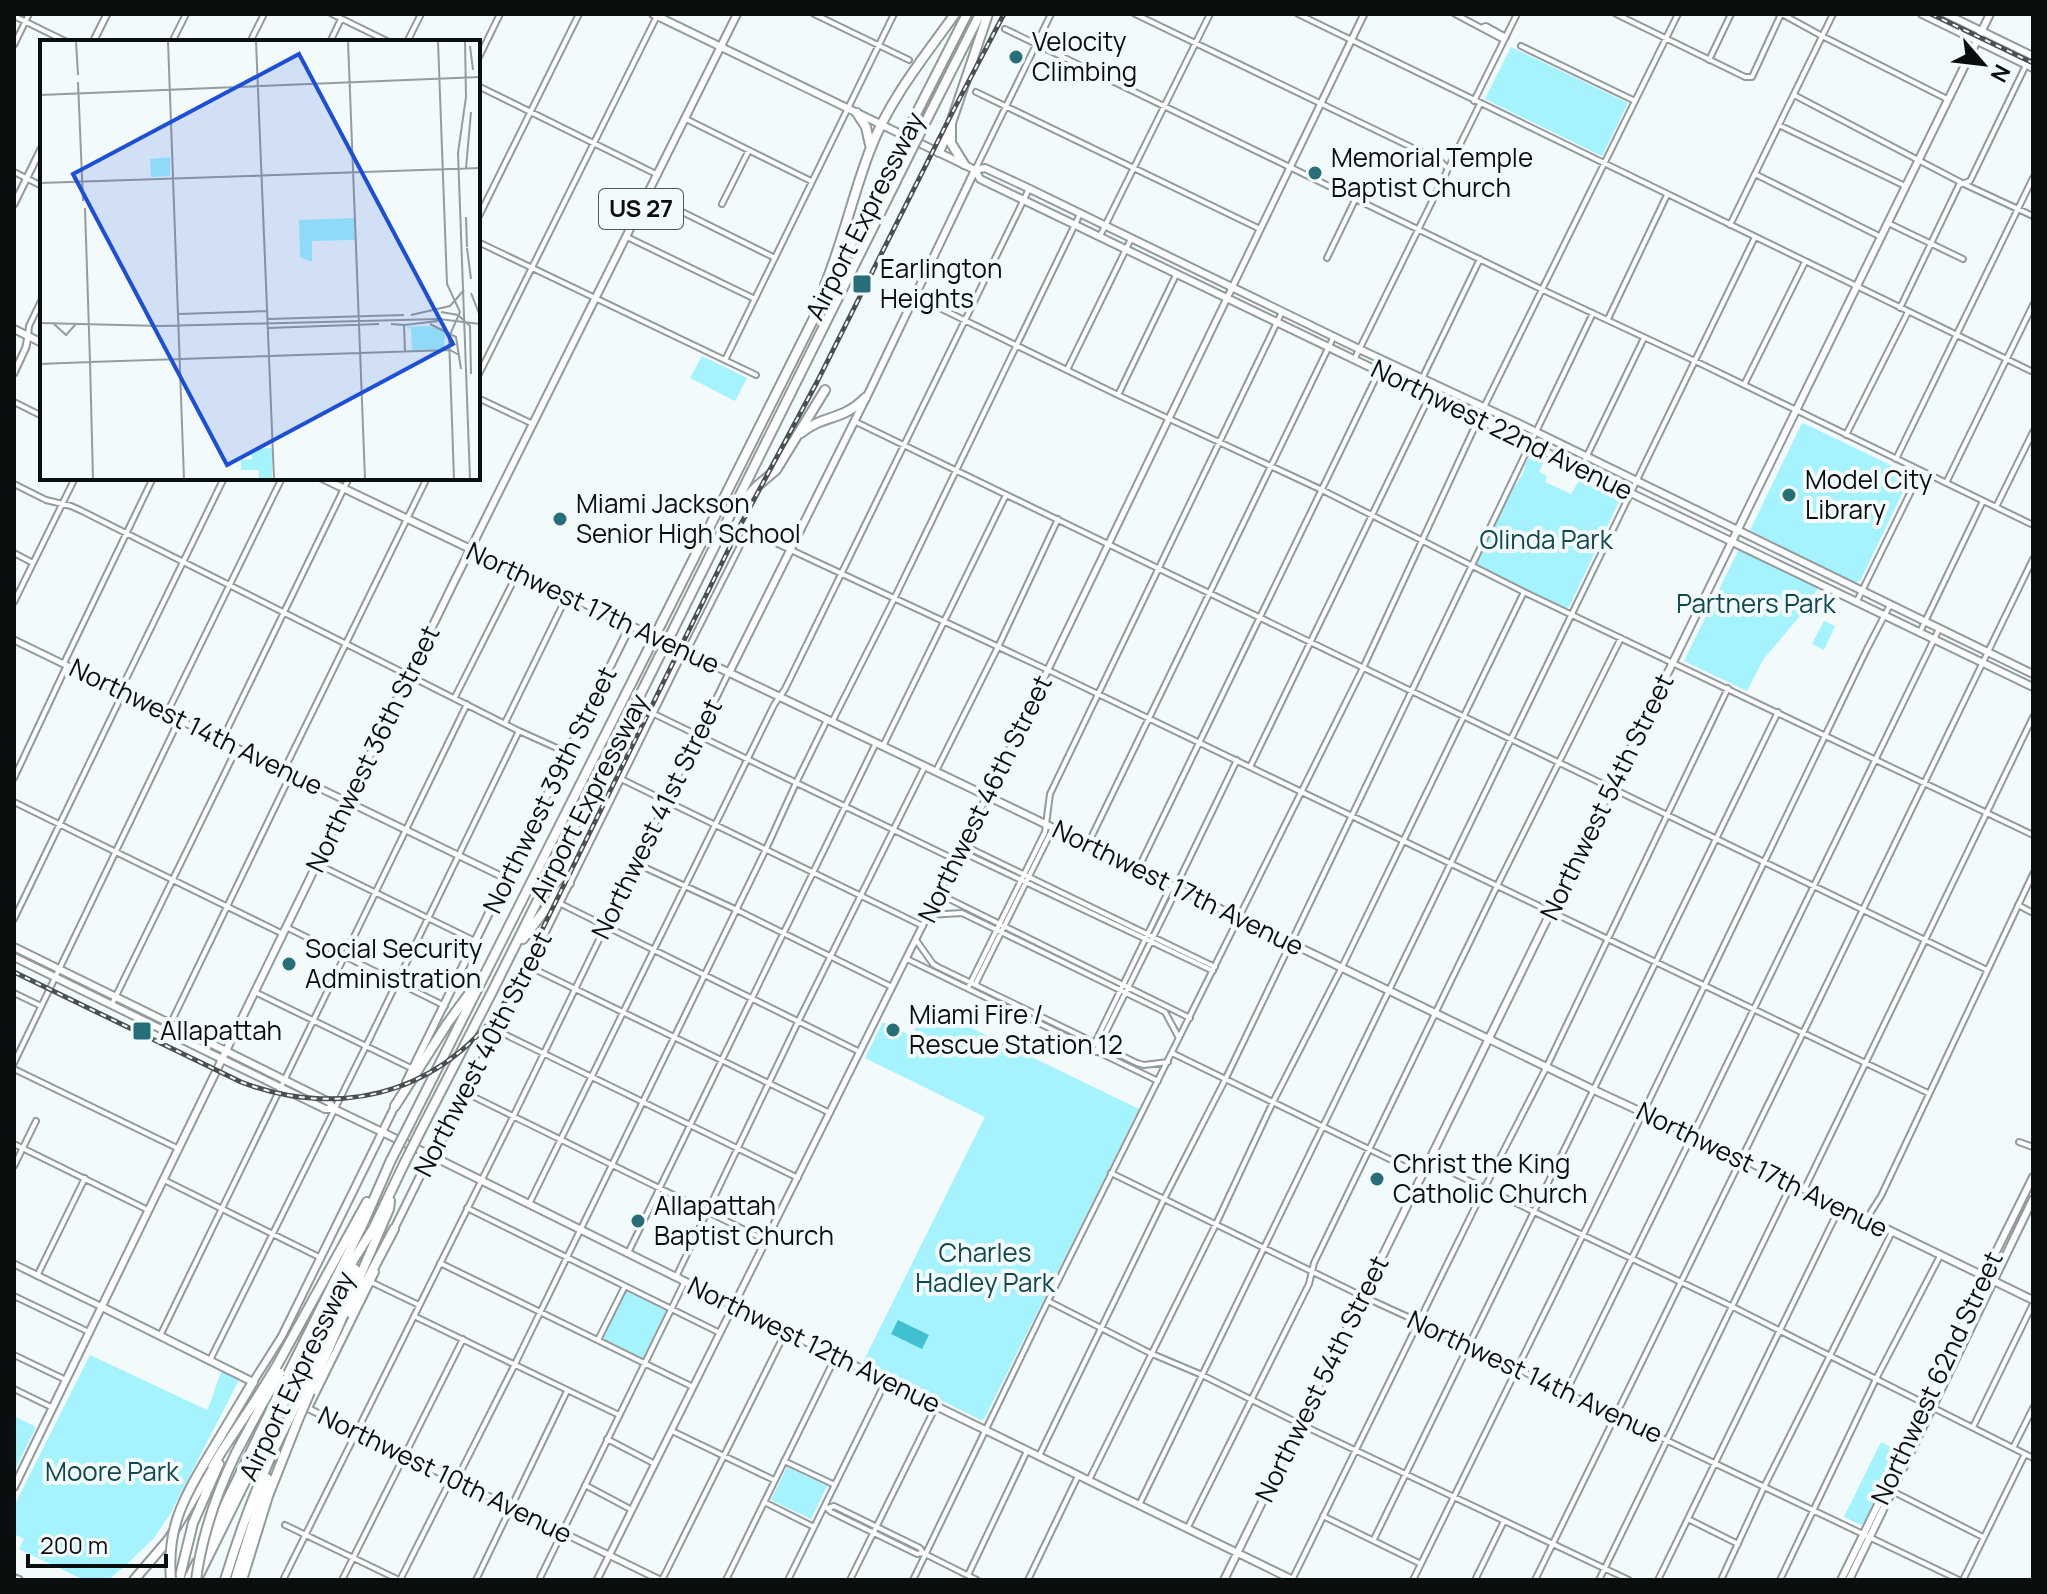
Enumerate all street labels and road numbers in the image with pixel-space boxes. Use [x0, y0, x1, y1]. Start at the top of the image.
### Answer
street label: Airport Expressway [796, 105, 932, 326]
road number: US 27 [599, 189, 683, 229]
street label: Northwest 22nd Avenue [1366, 350, 1639, 508]
street label: Northwest 17th Avenue [461, 533, 726, 682]
street label: Northwest 36th Street [297, 619, 448, 878]
street label: Northwest 14th Avenue [64, 649, 329, 803]
street label: Northwest 39th Street [474, 660, 625, 919]
street label: Northwest 54th Street [1531, 667, 1681, 926]
street label: Northwest 46th Street [908, 669, 1060, 928]
street label: Airport Expressway [520, 687, 656, 908]
street label: Northwest 41st Street [582, 692, 730, 945]
street label: Northwest 17th Avenue [1047, 811, 1310, 964]
street label: Northwest 40th Street [405, 925, 560, 1182]
street label: Northwest 17th Avenue [1631, 1093, 1894, 1246]
street label: Northwest 62nd Street [1862, 1245, 2011, 1510]
street label: Northwest 54th Street [1246, 1249, 1396, 1508]
street label: Airport Expressway [230, 1264, 363, 1486]
street label: Northwest 12th Avenue [682, 1267, 947, 1421]
street label: Northwest 14th Avenue [1402, 1301, 1669, 1451]
street label: Northwest 10th Avenue [312, 1397, 578, 1551]

